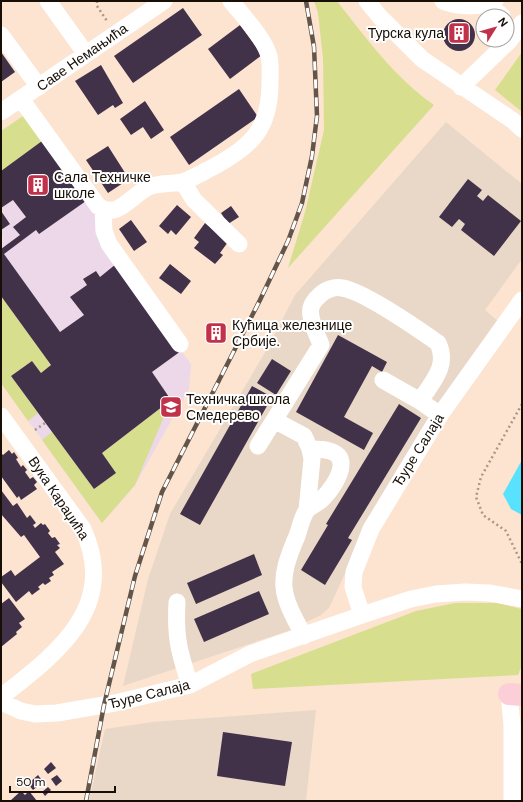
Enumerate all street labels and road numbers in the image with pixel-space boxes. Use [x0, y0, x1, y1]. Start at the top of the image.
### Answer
street label: Саве Немањића [33, 19, 131, 95]
street label: Ђуре Салаја [388, 410, 448, 490]
street label: Вука Караџића [24, 453, 94, 543]
street label: Ђуре Салаја [106, 675, 192, 713]

